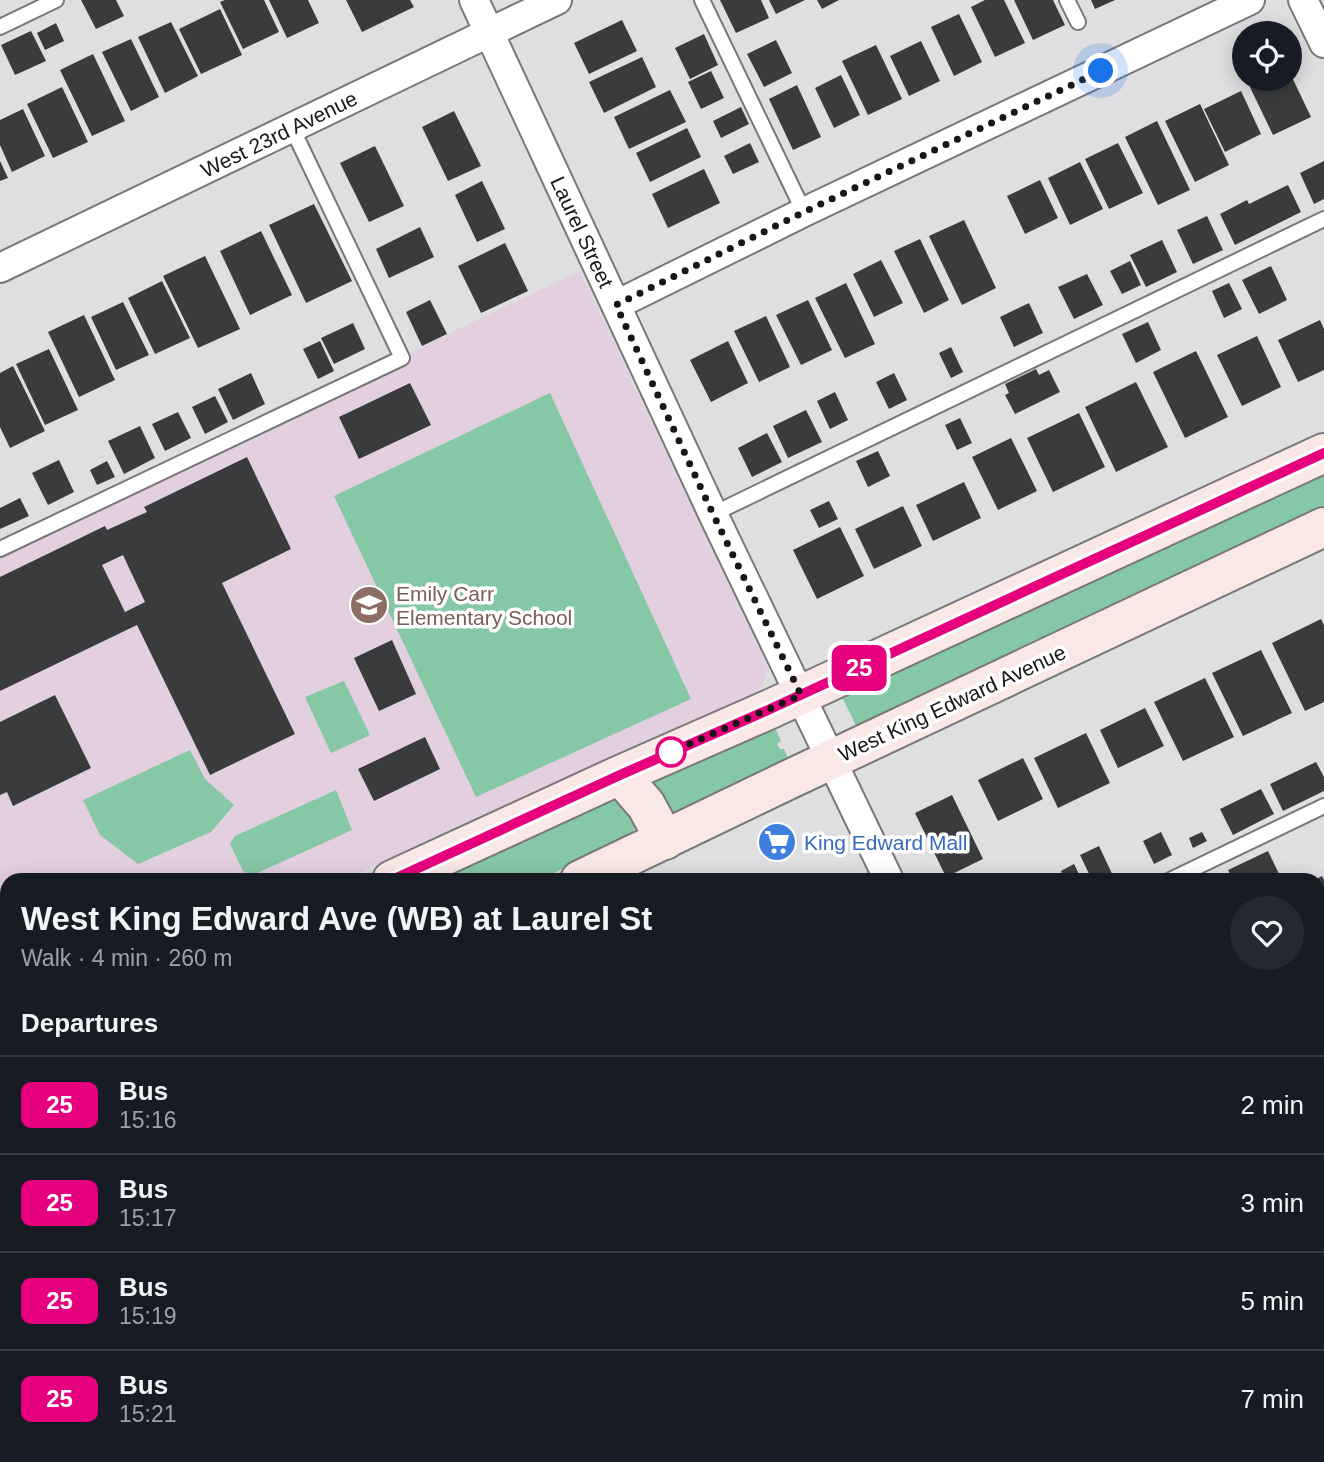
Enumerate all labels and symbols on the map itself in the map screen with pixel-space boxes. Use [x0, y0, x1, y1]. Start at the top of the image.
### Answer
your location [1083, 53, 1118, 88]
street label: West 23rd Avenue [197, 86, 361, 182]
street label: Laurel Street [546, 173, 618, 291]
place label: Emily Carr Elementary School [396, 582, 572, 629]
school or university icon: Emily Carr Elementary School [348, 584, 390, 626]
street label: West King Edward Avenue [835, 640, 1069, 766]
line badge: 25 [828, 645, 890, 691]
unlabelled marker [656, 737, 686, 767]
supermarket icon: King Edward Mall [756, 821, 798, 863]
place label: King Edward Mall [804, 831, 967, 854]

